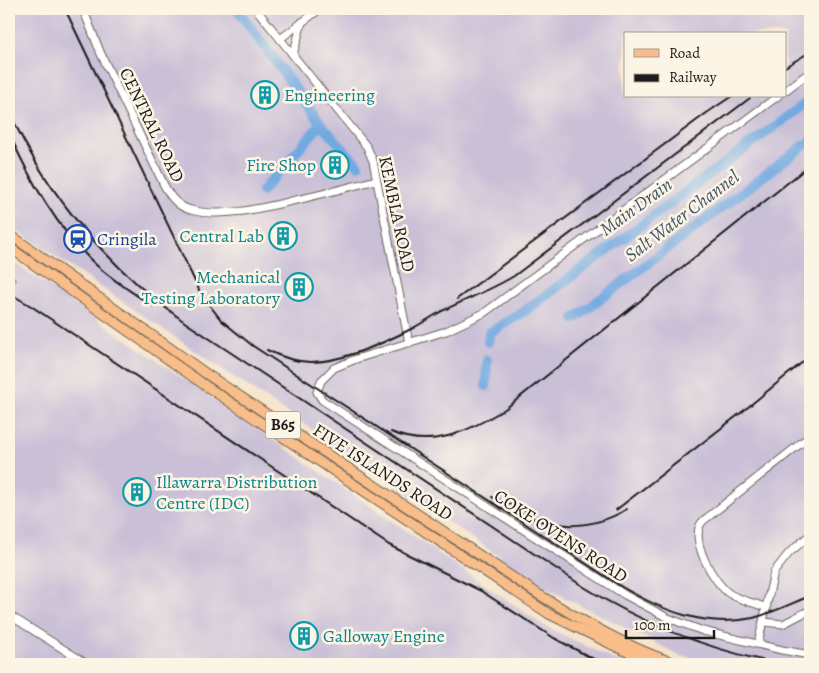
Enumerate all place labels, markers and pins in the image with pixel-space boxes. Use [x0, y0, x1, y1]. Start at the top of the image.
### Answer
building icon: Engineering [250, 80, 280, 110]
place label: Engineering [284, 83, 375, 107]
building icon: Fire Shop [320, 150, 350, 180]
place label: Fire Shop [246, 153, 316, 177]
building icon: Central Lab [268, 221, 298, 251]
station icon: Cringila [63, 224, 93, 254]
place label: Central Lab [180, 224, 264, 248]
place label: Cringila [97, 227, 157, 251]
place label: Mechanical Testing Laboratory [142, 265, 281, 310]
building icon: Mechanical Testing Laboratory [284, 272, 314, 302]
place label: Illawarra Distribution Centre (IDC) [156, 470, 317, 515]
building icon: Illawarra Distribution Centre (IDC) [122, 477, 152, 507]
building icon: Galloway Engine [289, 621, 319, 651]
place label: Galloway Engine [323, 624, 445, 648]

